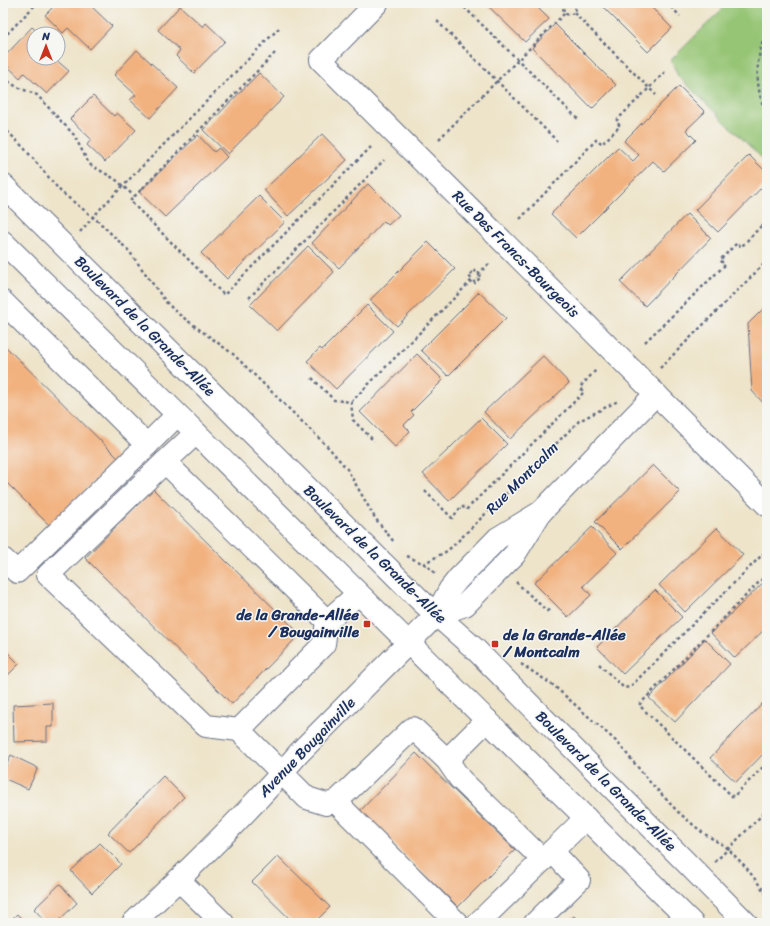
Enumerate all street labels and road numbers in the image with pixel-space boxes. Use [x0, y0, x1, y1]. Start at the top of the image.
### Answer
street label: Rue Des Francs-Bourgeois [446, 184, 586, 324]
street label: Boulevard de la Grande-Allée [68, 249, 222, 403]
street label: Rue Montcalm [479, 435, 565, 521]
street label: Boulevard de la Grande-Allée [297, 478, 453, 630]
street label: Avenue Bougainville [251, 691, 362, 804]
street label: Boulevard de la Grande-Allée [529, 704, 683, 858]

